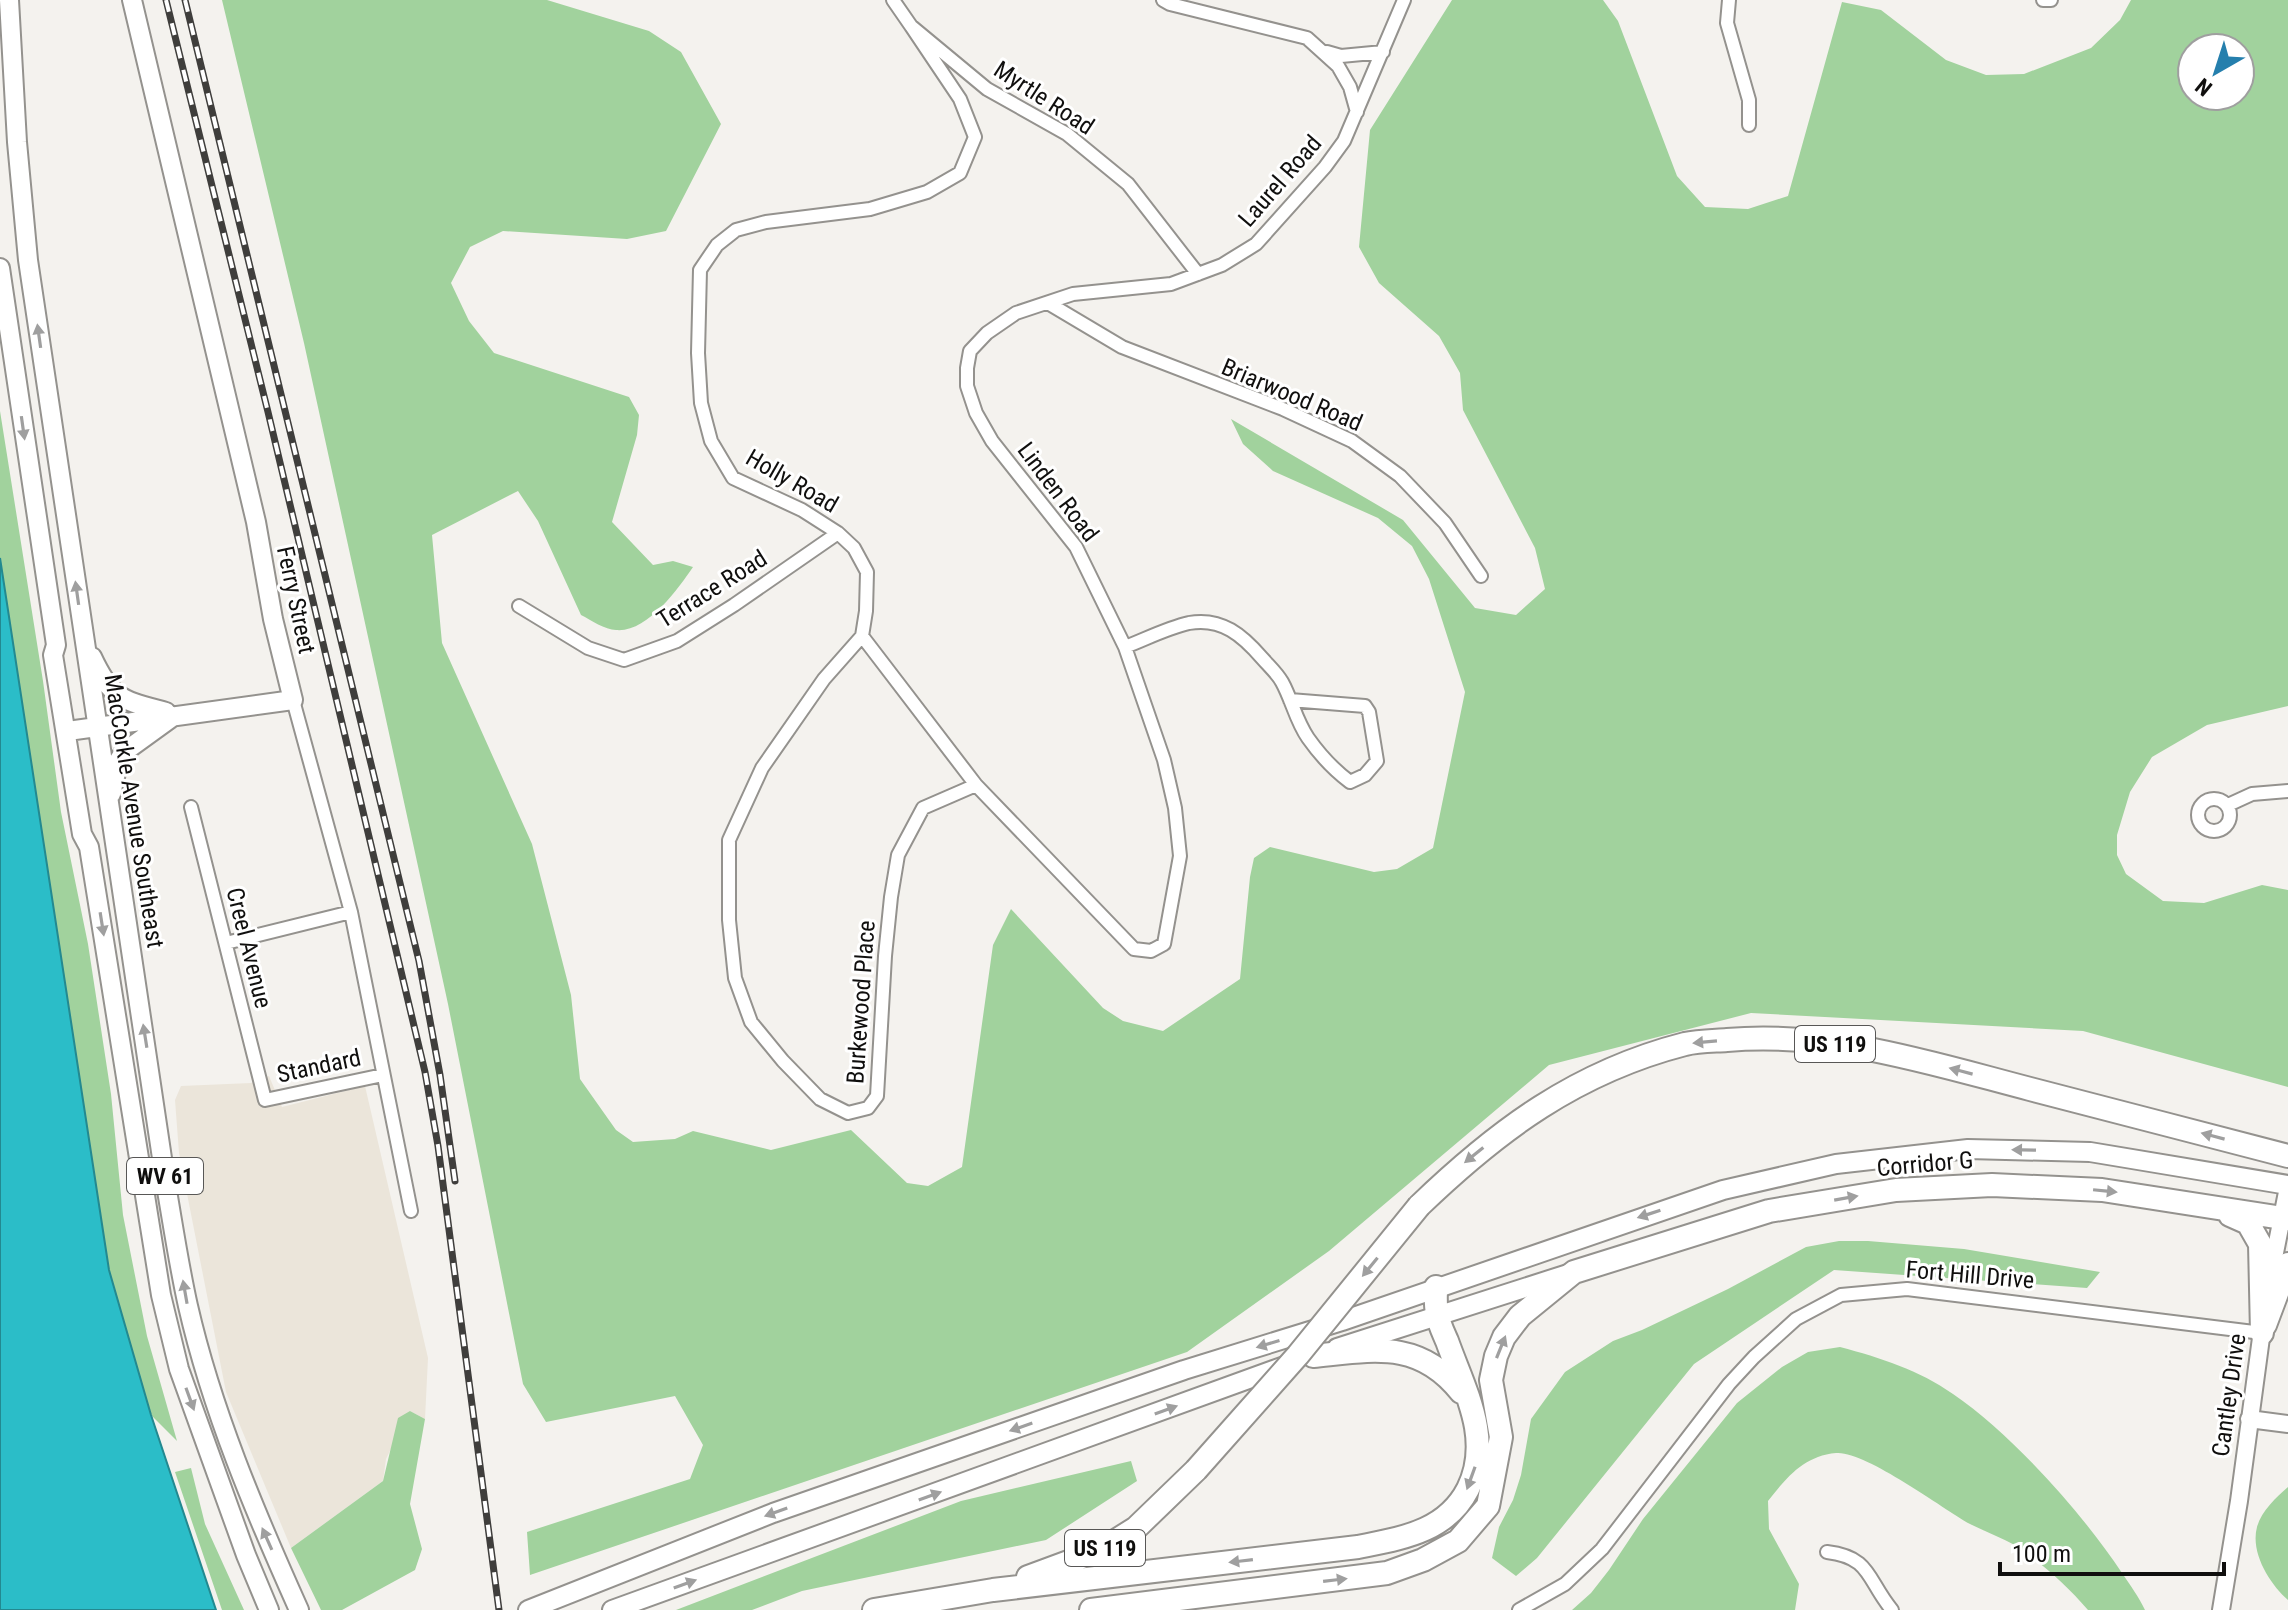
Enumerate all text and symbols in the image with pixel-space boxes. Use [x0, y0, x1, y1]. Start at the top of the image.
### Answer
north arrow [2176, 32, 2256, 112]
street label: Myrtle Road [989, 55, 1099, 141]
text: N [2191, 73, 2217, 101]
street label: Laurel Road [1233, 130, 1327, 232]
one-way arrow [32, 323, 45, 348]
street label: Briarwood Road [1217, 353, 1367, 437]
one-way arrow [17, 416, 30, 441]
street label: Linden Road [1012, 437, 1104, 547]
street label: Holly Road [741, 443, 843, 519]
street label: Ferry Street [271, 544, 321, 656]
street label: Terrace Road [652, 544, 772, 634]
one-way arrow [70, 581, 83, 606]
street label: MacCorkle Avenue Southeast [99, 672, 169, 950]
street label: Creel Avenue [220, 885, 278, 1011]
one-way arrow [96, 912, 109, 937]
street label: Burkewood Place [841, 919, 881, 1085]
one-way arrow [138, 1023, 151, 1048]
road number: US 119 [1795, 1026, 1875, 1062]
one-way arrow [1692, 1036, 1717, 1049]
street label: Standard [274, 1043, 364, 1089]
one-way arrow [1948, 1064, 1973, 1076]
one-way arrow [2200, 1130, 2225, 1142]
one-way arrow [2011, 1144, 2036, 1157]
one-way arrow [1464, 1146, 1484, 1163]
street label: Corridor G [1876, 1146, 1974, 1182]
road number: WV 61 [127, 1158, 203, 1194]
one-way arrow [2093, 1184, 2118, 1197]
one-way arrow [1834, 1192, 1859, 1204]
one-way arrow [1637, 1208, 1661, 1221]
street label: Fort Hill Drive [1905, 1255, 2035, 1295]
one-way arrow [1361, 1256, 1378, 1277]
one-way arrow [179, 1280, 191, 1305]
street label: Cantley Drive [2207, 1332, 2251, 1458]
one-way arrow [1495, 1335, 1508, 1359]
one-way arrow [1255, 1338, 1279, 1351]
one-way arrow [184, 1387, 196, 1411]
one-way arrow [1154, 1403, 1178, 1416]
one-way arrow [1009, 1421, 1033, 1434]
one-way arrow [1465, 1466, 1477, 1490]
one-way arrow [918, 1489, 942, 1501]
one-way arrow [763, 1507, 787, 1519]
scale bar [2000, 1526, 2224, 1576]
one-way arrow [260, 1527, 274, 1550]
road number: US 119 [1065, 1530, 1145, 1566]
text: 100 m [2012, 1540, 2071, 1568]
one-way arrow [1228, 1554, 1253, 1567]
one-way arrow [1323, 1573, 1348, 1586]
one-way arrow [674, 1577, 698, 1589]

